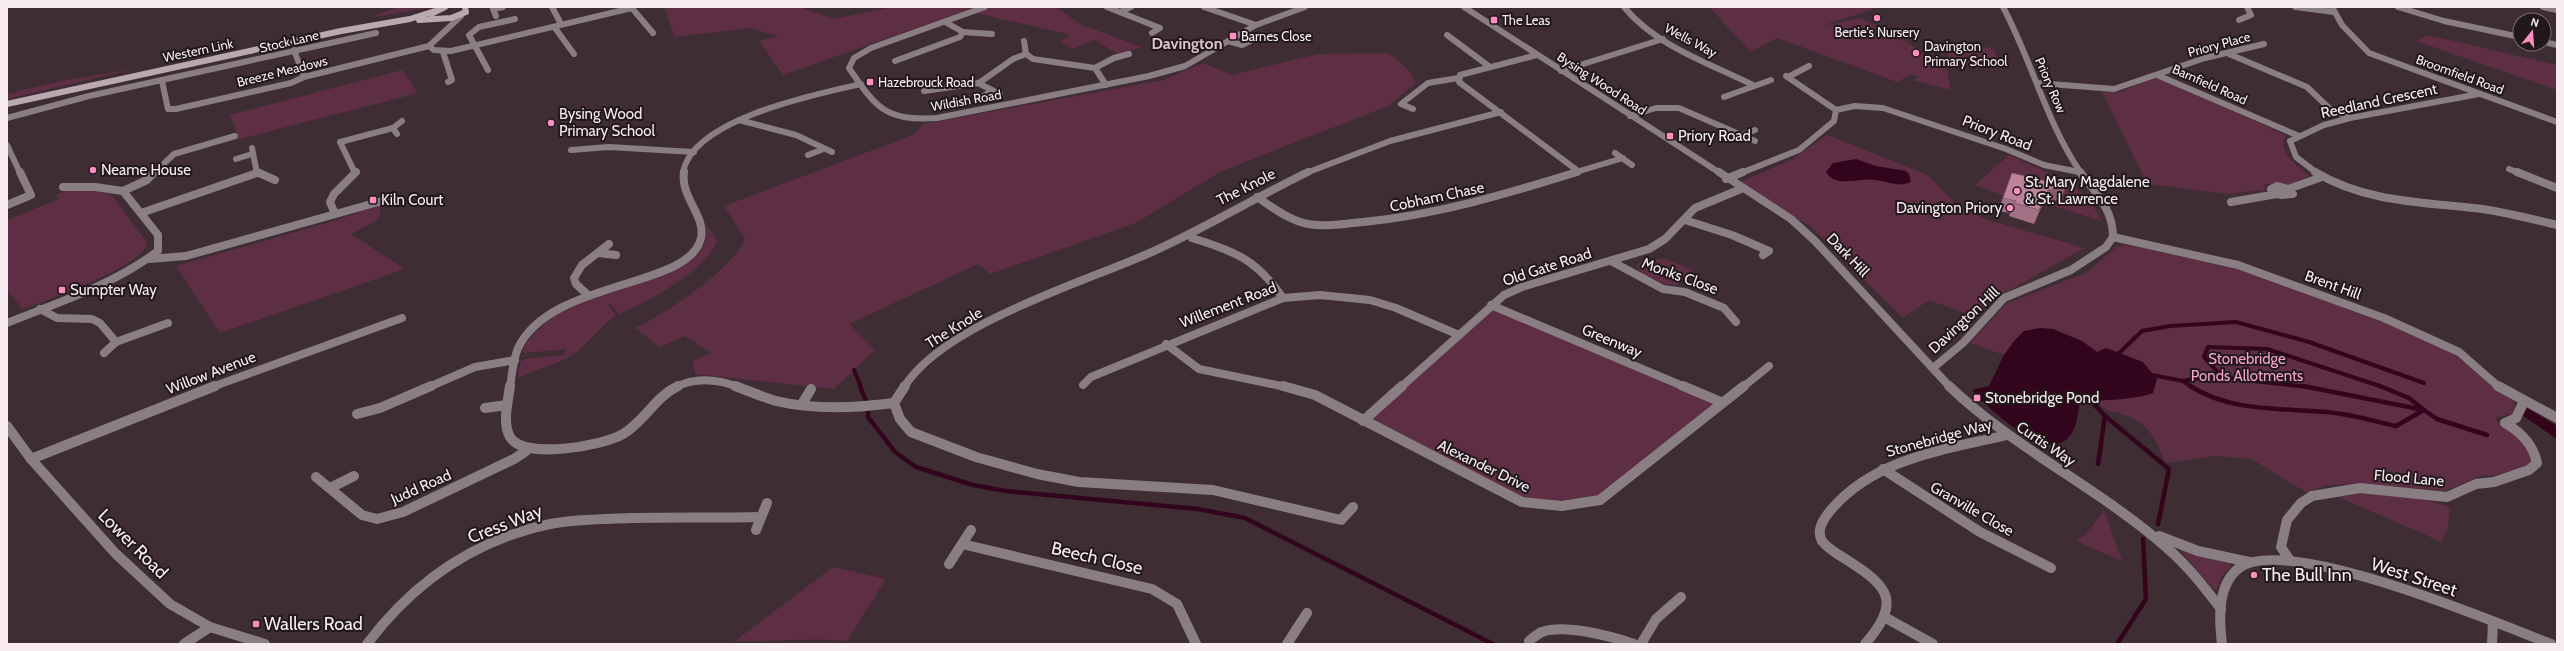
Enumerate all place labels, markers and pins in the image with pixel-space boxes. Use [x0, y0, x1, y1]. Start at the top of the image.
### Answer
place label: The Leas [1502, 12, 1551, 28]
marker: Bertie's Nursery [1872, 13, 1882, 23]
marker: The Leas [1489, 15, 1499, 25]
place label: Bertie's Nursery [1834, 24, 1920, 40]
place label: Barnes Close [1241, 28, 1312, 44]
marker: Barnes Close [1228, 31, 1238, 41]
place label: Davington Primary School [1924, 38, 2007, 69]
marker: Davington Primary School [1911, 48, 1921, 58]
place label: Hazebrouck Road [878, 74, 974, 90]
marker: Hazebrouck Road [865, 77, 875, 87]
place label: Bysing Wood Primary School [559, 105, 656, 140]
marker: Bysing Wood Primary School [546, 118, 556, 128]
place label: Priory Road [1678, 127, 1751, 145]
marker: Priory Road [1665, 131, 1675, 141]
place label: Neame House [101, 161, 191, 179]
marker: Neame House [88, 165, 98, 175]
place label: St. Mary Magdalene & St. Lawrence [2025, 173, 2150, 208]
marker: St. Mary Magdalene & St. Lawrence [2012, 186, 2022, 196]
place label: Kiln Court [381, 191, 443, 209]
marker: Kiln Court [368, 195, 378, 205]
place label: Davington Priory [1896, 199, 2002, 217]
marker: Davington Priory [2005, 203, 2015, 213]
place label: Sumpter Way [70, 281, 157, 299]
marker: Sumpter Way [57, 285, 67, 295]
place label: Stonebridge Pond [1985, 389, 2099, 407]
marker: Stonebridge Pond [1972, 393, 1982, 403]
place label: The Bull Inn [2262, 564, 2352, 586]
marker: The Bull Inn [2249, 570, 2259, 580]
place label: Wallers Road [264, 613, 363, 635]
marker: Wallers Road [251, 619, 261, 629]

